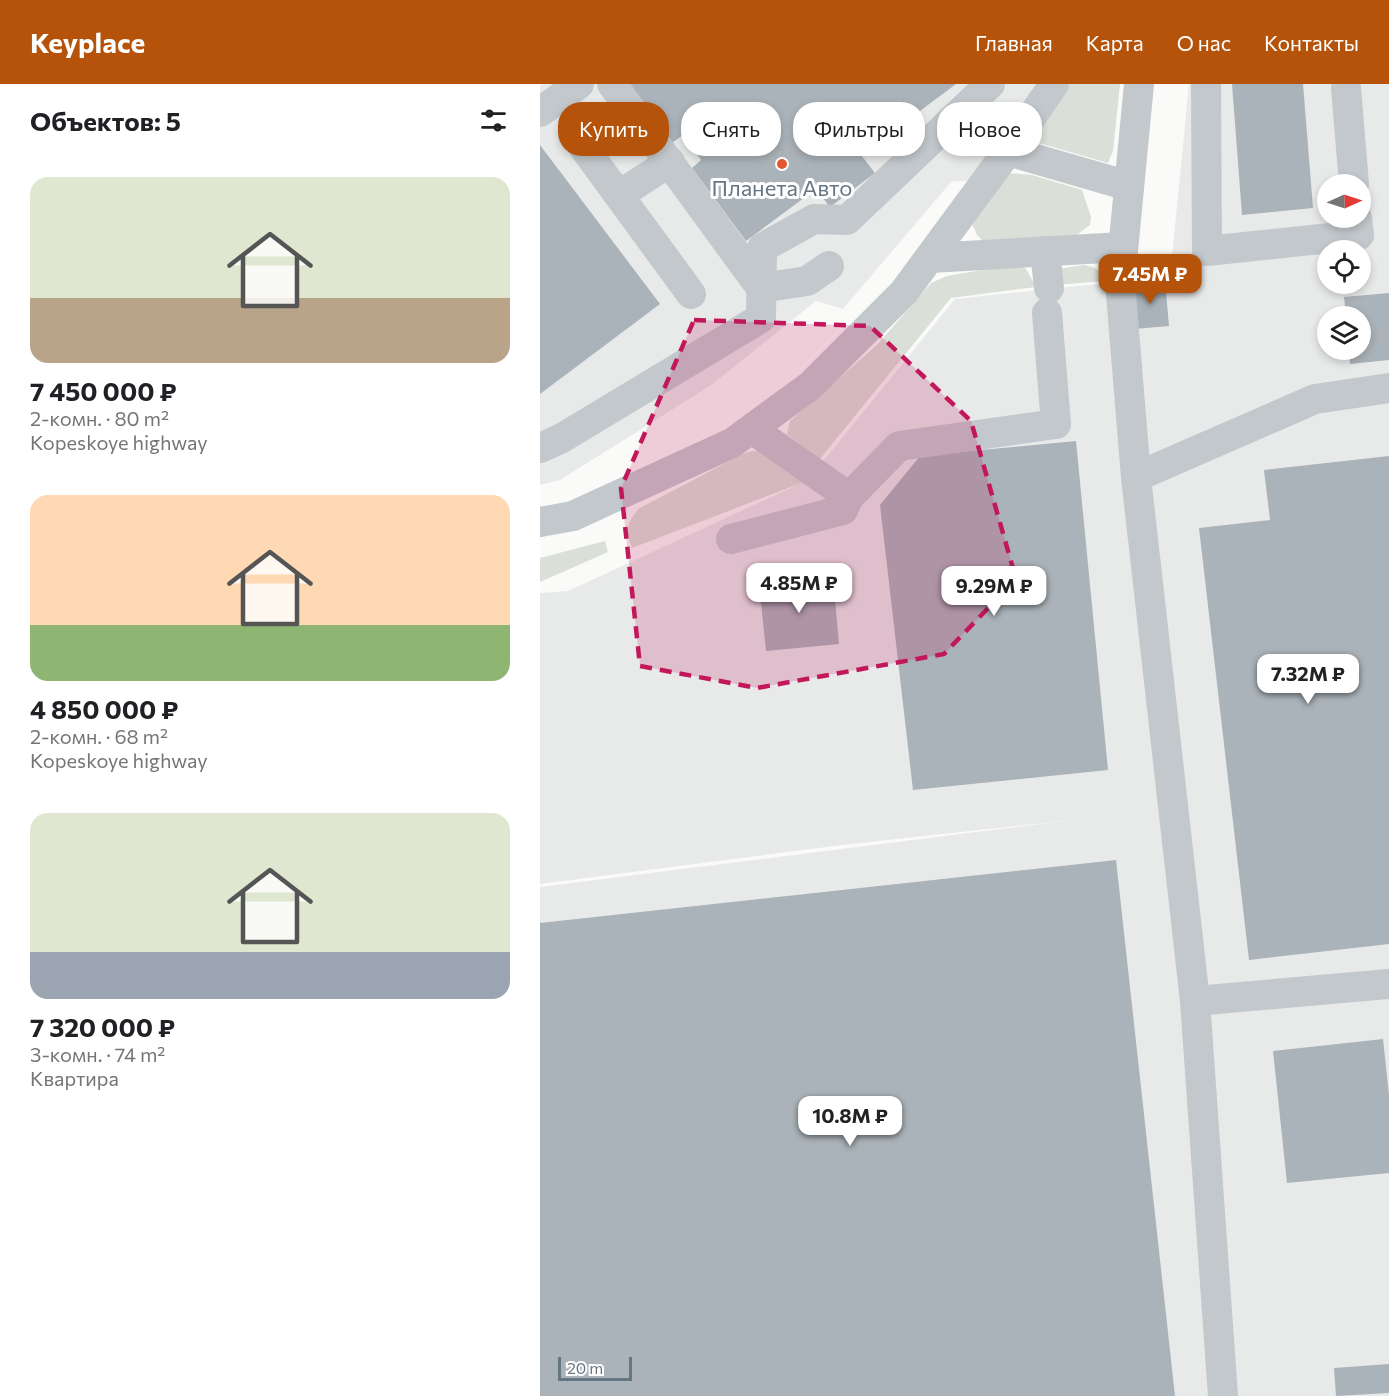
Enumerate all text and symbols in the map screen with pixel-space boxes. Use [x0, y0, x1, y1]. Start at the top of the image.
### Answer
text: Keyplace [30, 25, 145, 59]
text: Главная [975, 30, 1053, 55]
text: Карта [1086, 30, 1144, 55]
text: О нас [1177, 30, 1231, 55]
text: Контакты [1264, 30, 1359, 55]
chip: Купить [558, 102, 669, 156]
chip: Снять [681, 102, 781, 156]
chip: Фильтры [793, 102, 925, 156]
chip: Новое [937, 102, 1042, 156]
icon: filters [477, 104, 510, 137]
text: Объектов: 5 [30, 105, 181, 136]
marker: Планета Авто [775, 157, 789, 171]
place label: Планета Авто [712, 174, 852, 201]
north arrow [1317, 174, 1371, 228]
map controls [1317, 174, 1371, 360]
icon: home [216, 216, 324, 324]
button: locate [1317, 240, 1371, 294]
pin: 7.45M ₽ [1095, 254, 1205, 305]
text: 7.45M ₽ [1113, 261, 1187, 285]
button: layers [1317, 306, 1371, 360]
text: 7 450 000 ₽ [30, 375, 177, 406]
text: 2-комн. · 80 m² [30, 406, 169, 430]
text: Kopeskoye highway [30, 430, 208, 454]
icon: home [216, 534, 324, 642]
pin: 4.85M ₽ [744, 563, 854, 614]
pin: 9.29M ₽ [939, 566, 1049, 617]
text: 4.85M ₽ [760, 570, 838, 594]
text: 9.29M ₽ [955, 573, 1033, 597]
pin: 7.32M ₽ [1253, 654, 1363, 705]
text: 7.32M ₽ [1271, 661, 1345, 685]
text: 4 850 000 ₽ [30, 693, 178, 724]
text: 2-комн. · 68 m² [30, 724, 168, 748]
text: Kopeskoye highway [30, 748, 208, 772]
icon: home [216, 852, 324, 960]
text: 7 320 000 ₽ [30, 1011, 175, 1042]
text: 3-комн. · 74 m² [30, 1042, 165, 1066]
text: Квартира [30, 1066, 119, 1090]
pin: 10.8M ₽ [795, 1096, 905, 1147]
text: 10.8M ₽ [812, 1103, 888, 1127]
scale bar [558, 1354, 632, 1382]
text: 20 m [567, 1358, 603, 1377]

